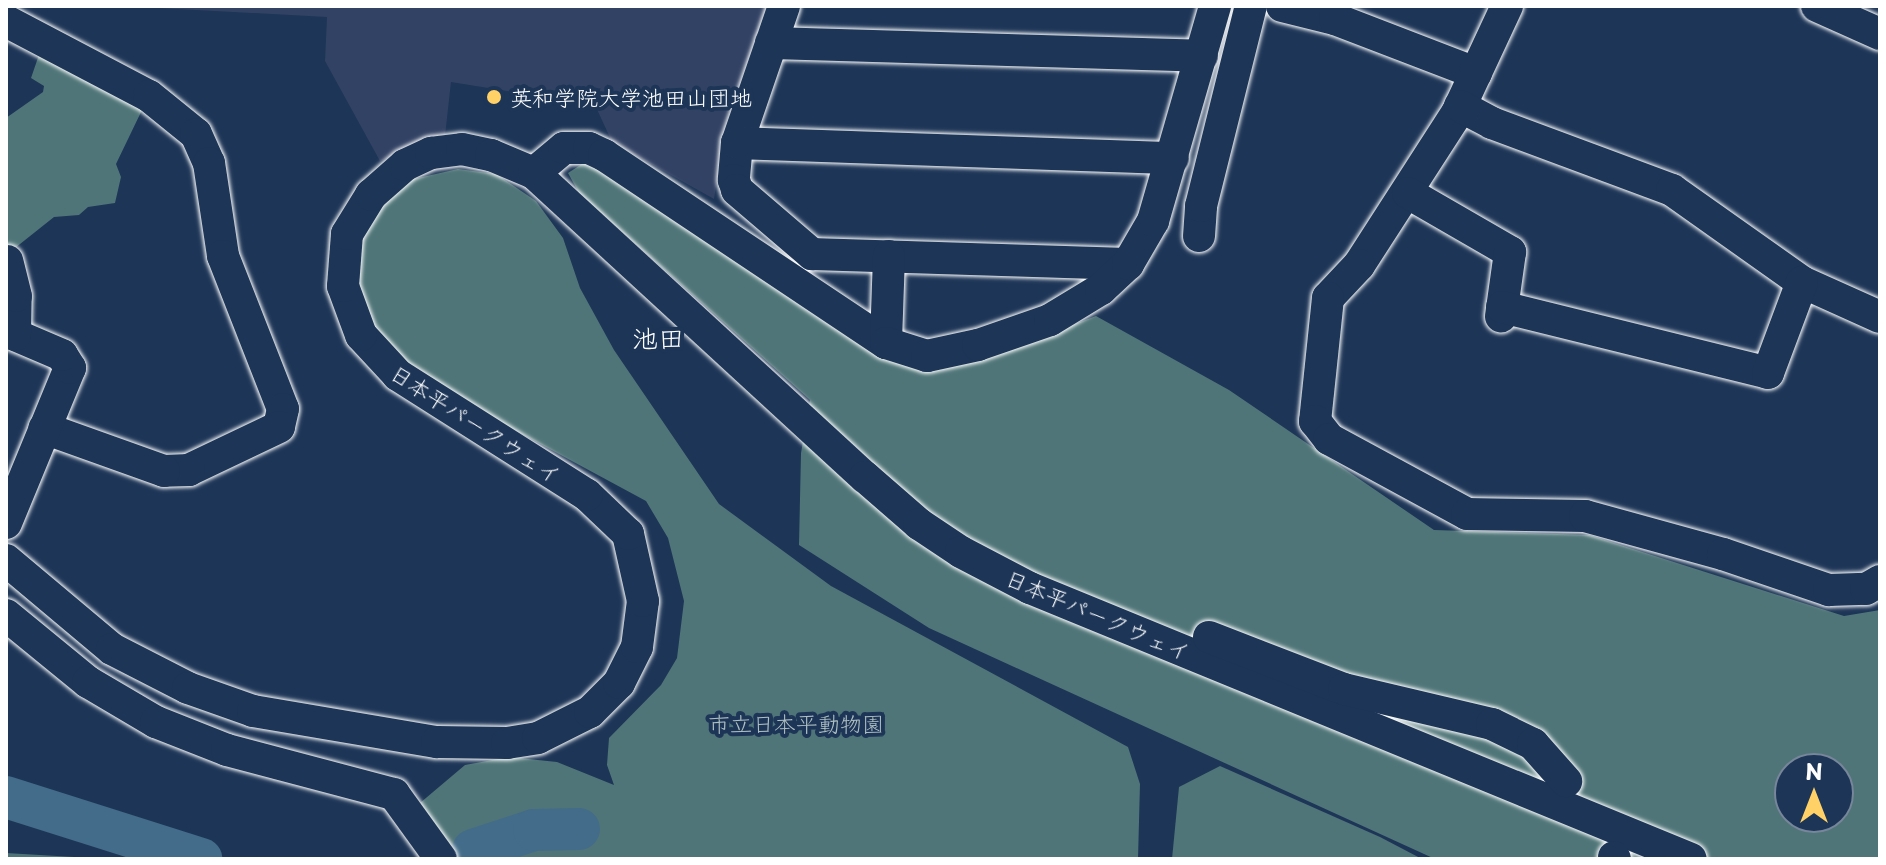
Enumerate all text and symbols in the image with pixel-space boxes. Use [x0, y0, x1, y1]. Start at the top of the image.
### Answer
place label: 英和学院大学池田山団地 [510, 84, 752, 110]
marker: 英和学院大学池田山団地 [485, 88, 503, 106]
district label: 池田 [632, 322, 684, 354]
street label: 日本平パークウェイ [386, 358, 566, 488]
street label: 日本平パークウェイ [1002, 563, 1194, 665]
park label: 市立日本平動物園 [708, 710, 884, 736]
north arrow [1774, 753, 1854, 833]
text: N [1805, 754, 1823, 787]

